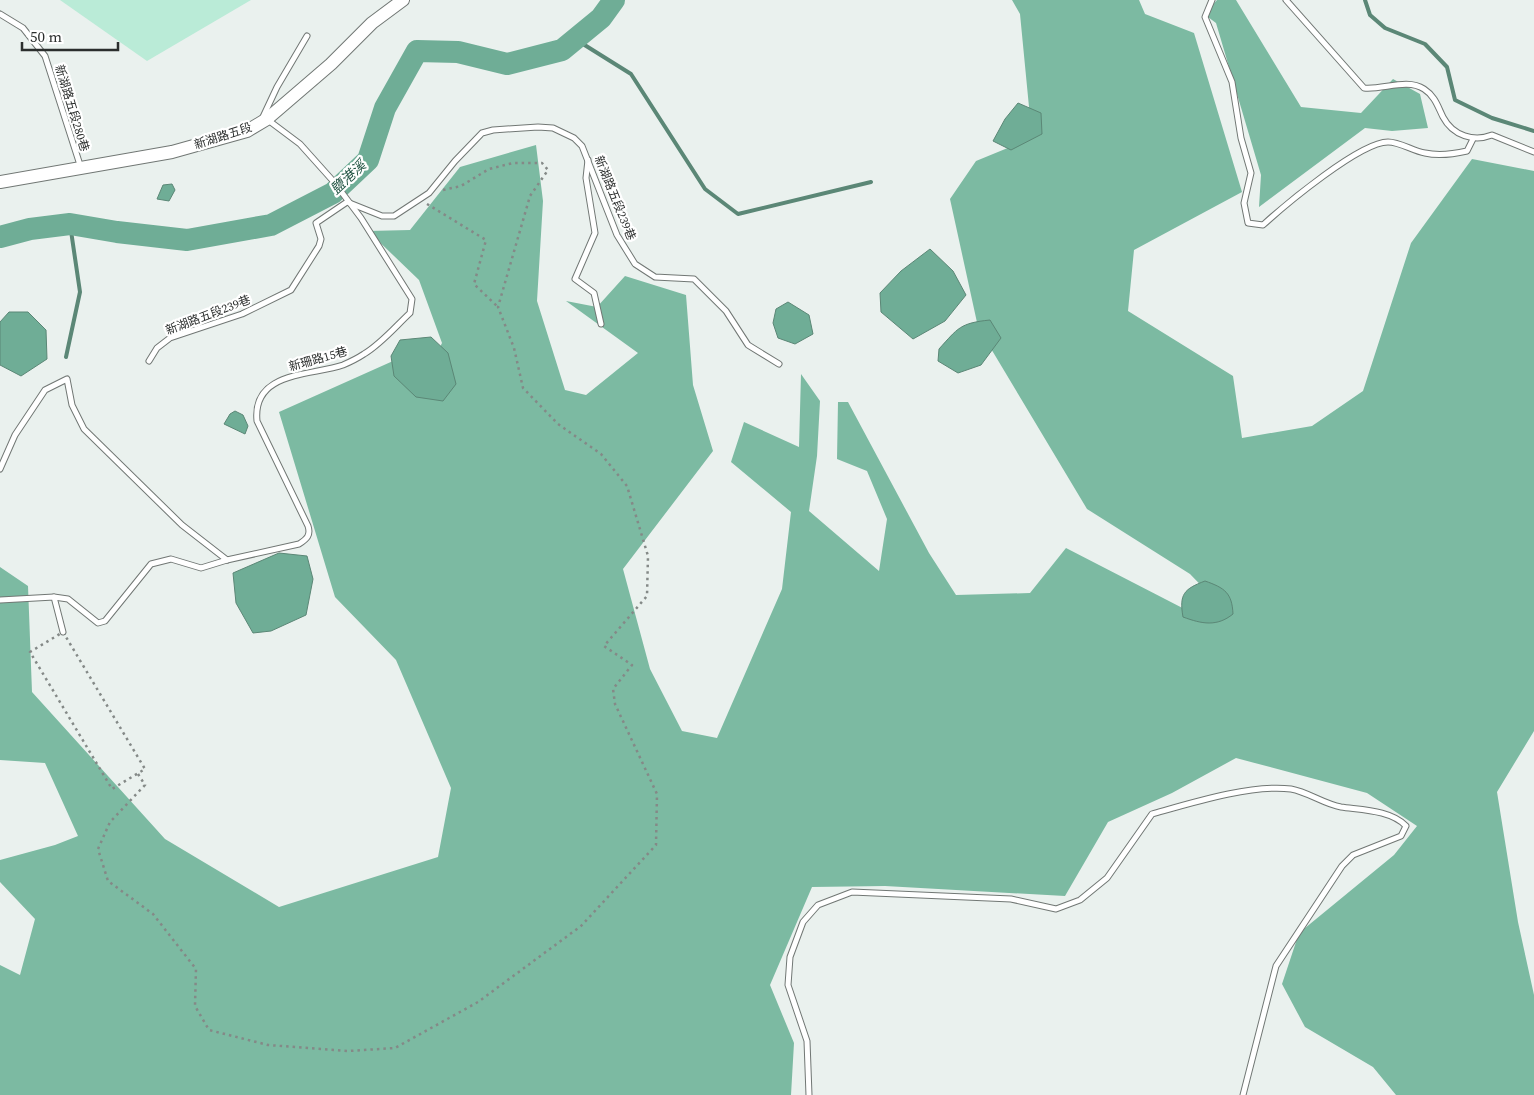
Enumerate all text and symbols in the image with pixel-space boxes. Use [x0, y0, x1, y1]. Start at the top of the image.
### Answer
scale bar [22, 20, 119, 52]
text: 50 m [30, 26, 62, 47]
street label: 新湖路五段280巷 [51, 63, 93, 153]
street label: 新湖路五段 [192, 119, 254, 153]
street label: 新湖路五段239巷 [591, 153, 639, 243]
water label: 鹽港溪 [326, 154, 372, 199]
street label: 新湖路五段239巷 [163, 291, 253, 339]
street label: 新珊路15巷 [287, 343, 349, 375]

